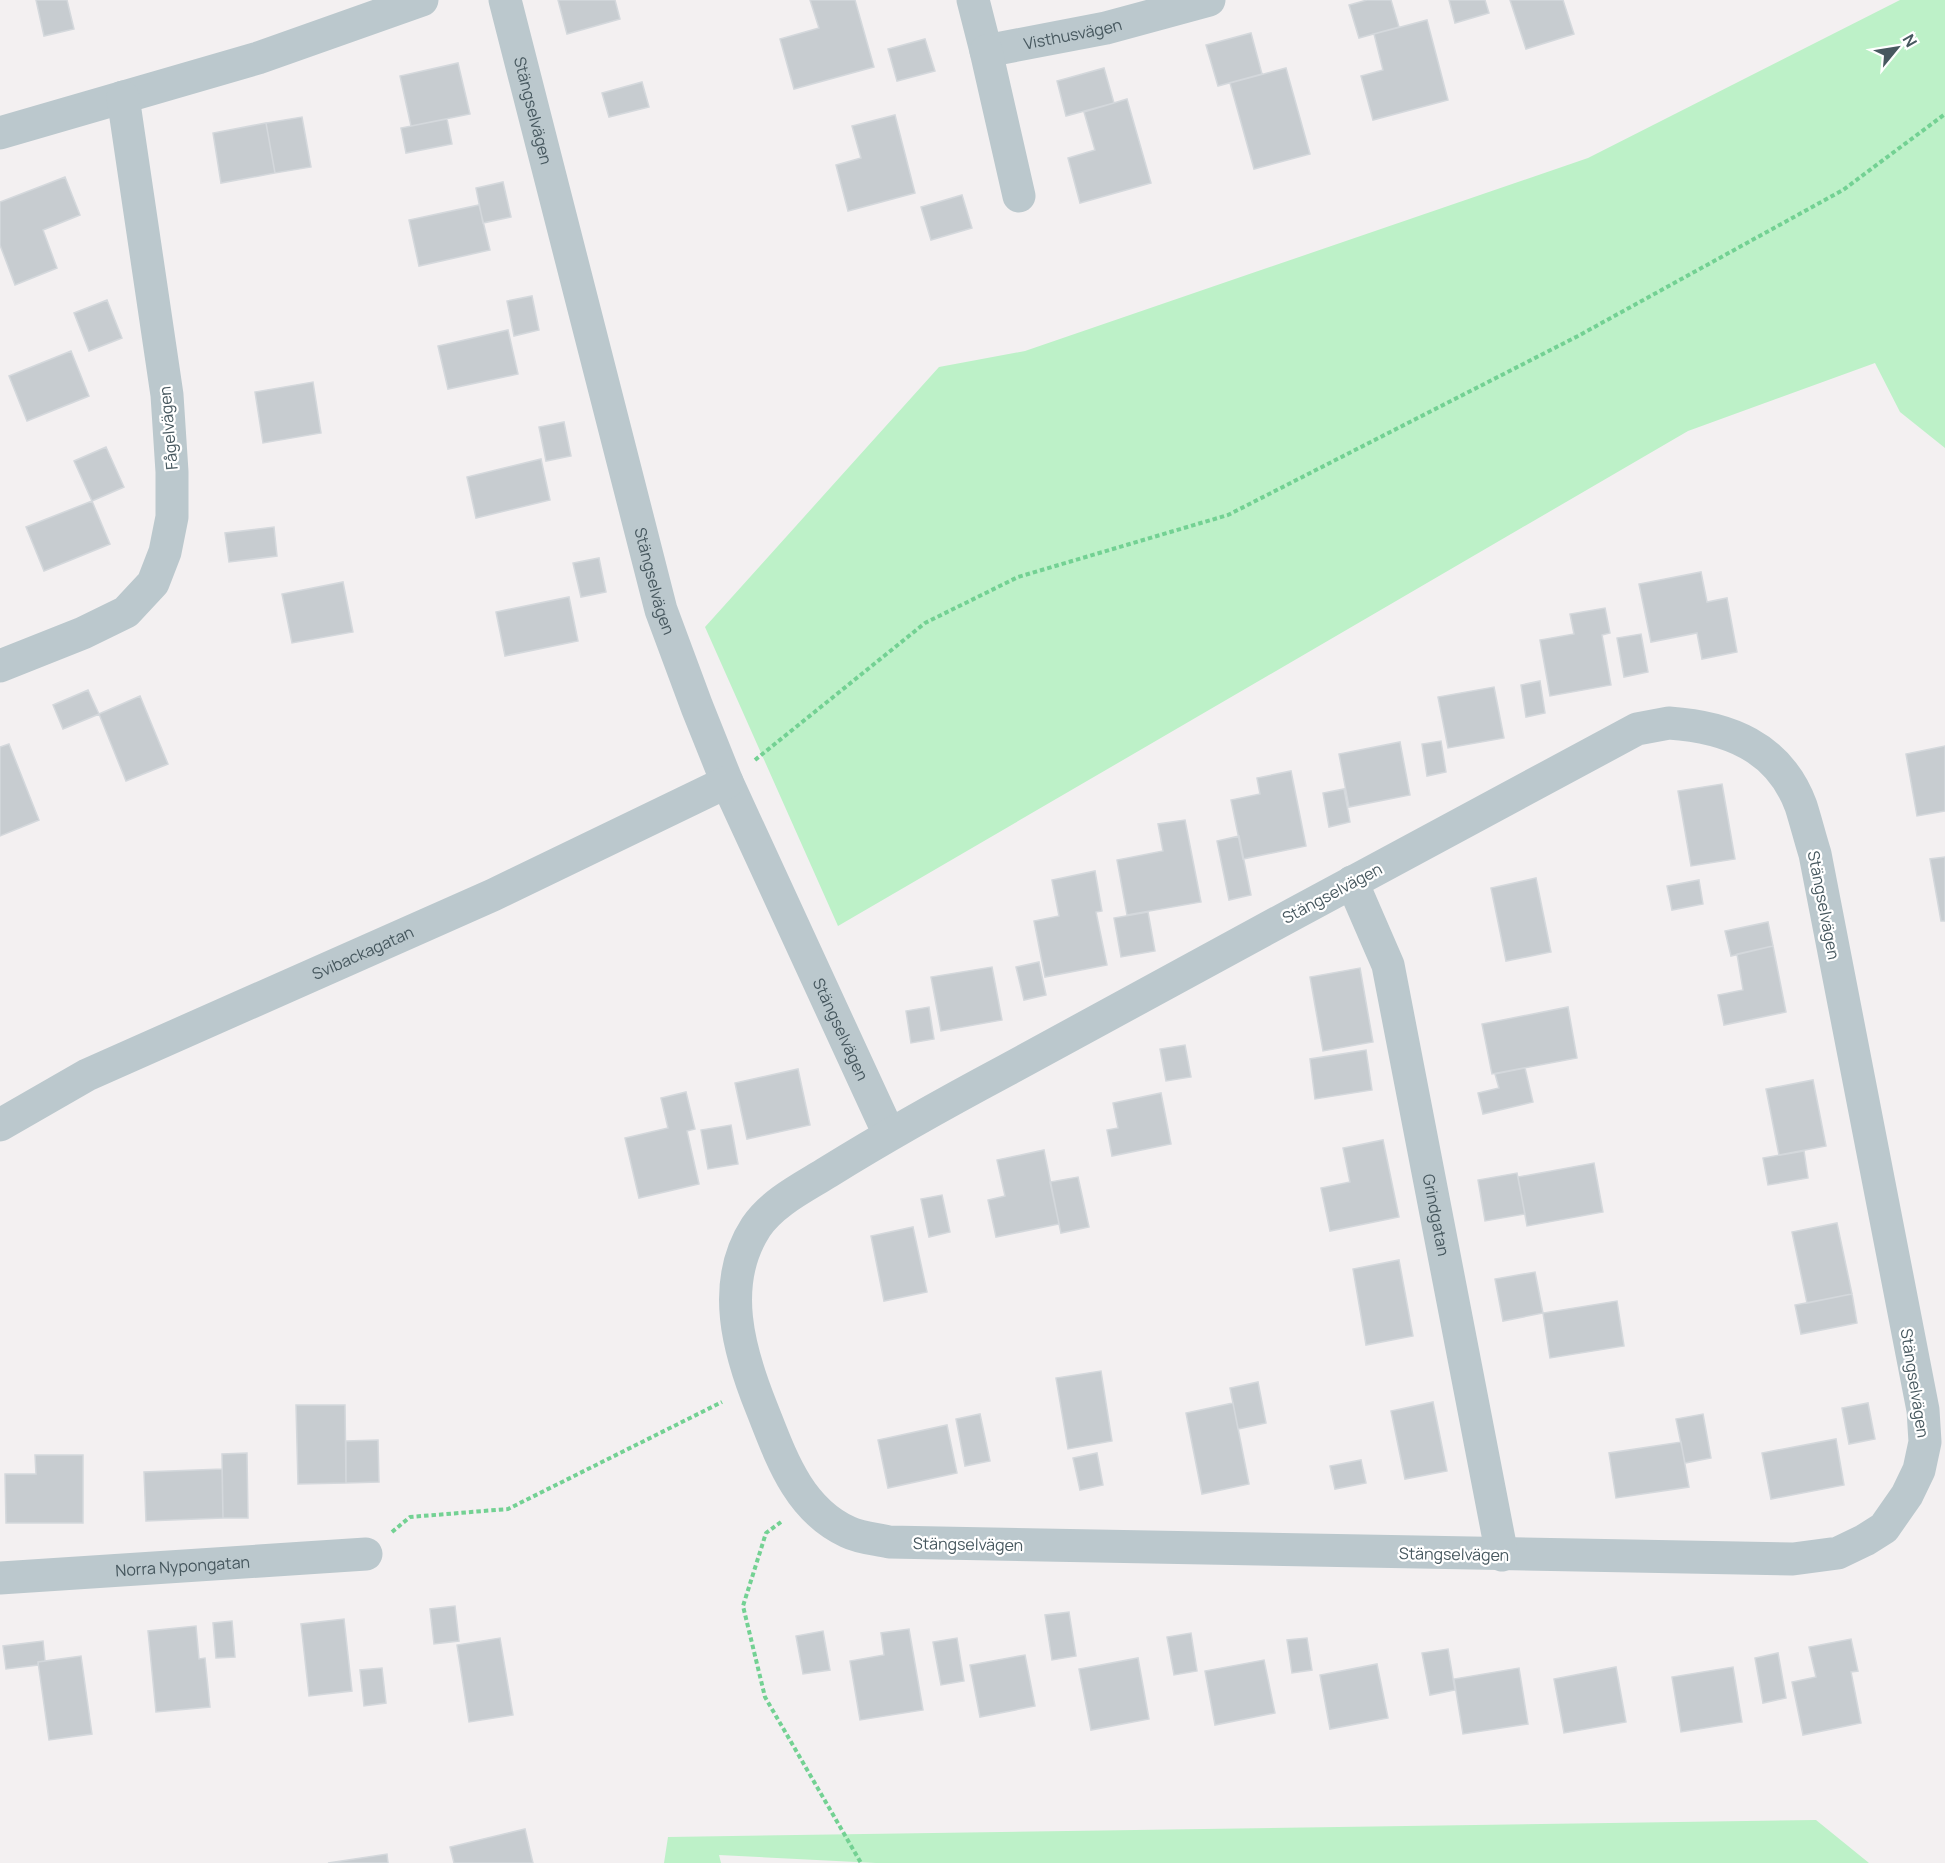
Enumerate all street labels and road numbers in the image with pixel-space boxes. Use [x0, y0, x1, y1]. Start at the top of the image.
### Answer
street label: Visthusvägen [1022, 13, 1124, 55]
street label: Stängselvägen [509, 54, 558, 167]
street label: Fågelvägen [153, 385, 183, 471]
street label: Stängselvägen [629, 525, 680, 638]
street label: Stängselvägen [1803, 849, 1845, 961]
street label: Stängselvägen [1278, 857, 1386, 929]
street label: Svibackagatan [308, 921, 417, 985]
street label: Stängselvägen [808, 974, 874, 1084]
street label: Grindgatan [1418, 1172, 1455, 1258]
street label: Stängselvägen [1896, 1327, 1934, 1439]
street label: Stängselvägen [913, 1532, 1023, 1556]
street label: Stängselvägen [1399, 1542, 1509, 1566]
street label: Norra Nypongatan [115, 1551, 251, 1581]

